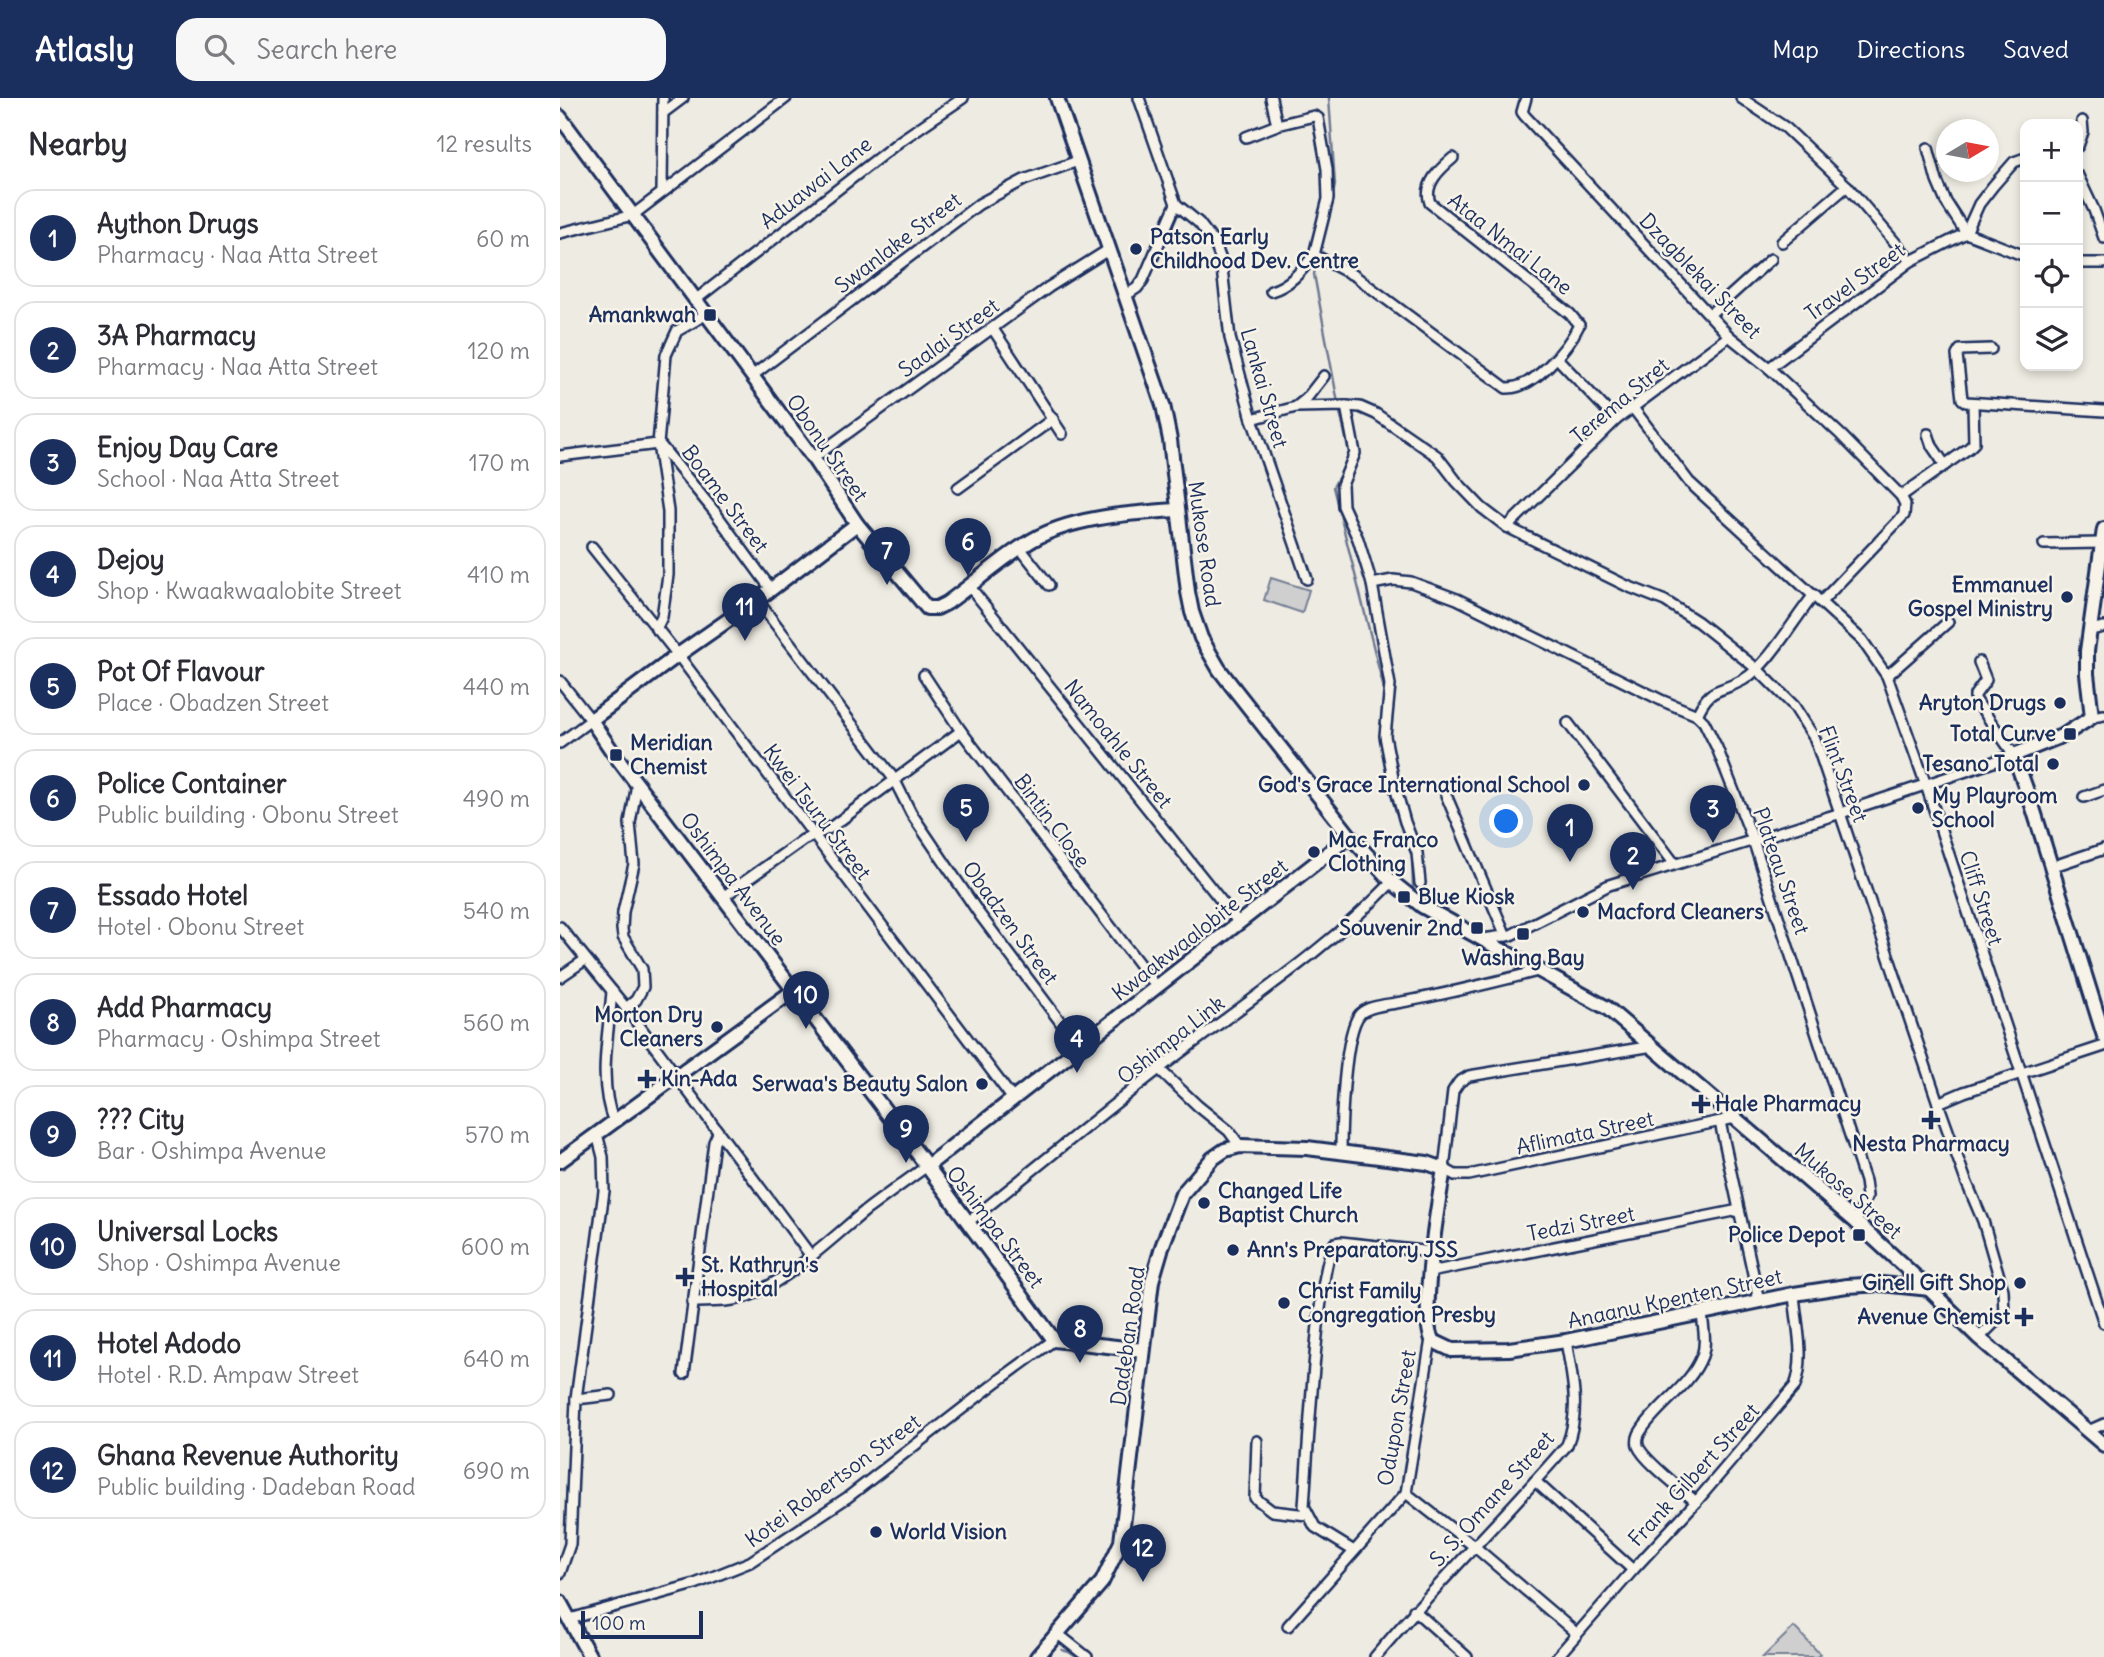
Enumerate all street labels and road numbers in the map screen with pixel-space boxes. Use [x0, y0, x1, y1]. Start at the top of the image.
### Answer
street label: Aduawai Lane [754, 130, 877, 235]
street label: Swanlake Street [829, 186, 966, 299]
street label: Ataa Nmai Lane [1443, 187, 1578, 301]
street label: Dzagblekai Street [1634, 207, 1767, 344]
street label: Travel Street [1799, 236, 1910, 327]
street label: Saalai Street [893, 292, 1004, 383]
street label: Lankai Street [1234, 325, 1295, 451]
street label: Terema Stret [1565, 352, 1674, 450]
street label: Obonu Street [780, 389, 874, 507]
street label: Boame Street [676, 439, 775, 558]
street label: Mukose Road [1182, 479, 1227, 609]
street label: Namoahle Street [1058, 674, 1179, 813]
street label: Flint Street [1813, 722, 1874, 826]
street label: Kwei Tsuru Street [758, 738, 877, 885]
street label: Bintin Close [1008, 768, 1096, 873]
street label: Plateau Street [1747, 804, 1816, 938]
street label: Oshimpa Avenue [674, 807, 792, 951]
street label: Cliff Street [1953, 847, 2009, 949]
street label: Kwaakwaalobite Street [1106, 853, 1293, 1007]
street label: Obadzen Street [956, 856, 1064, 990]
street label: Oshimpa Link [1112, 989, 1230, 1090]
street label: Aflimata Street [1514, 1105, 1656, 1160]
street label: Mukose Street [1789, 1137, 1908, 1245]
street label: Oshimpa Street [941, 1160, 1050, 1293]
street label: Tedzi Street [1525, 1200, 1637, 1247]
street label: Anaanu Kpenten Street [1565, 1263, 1785, 1334]
street label: Dadeban Road [1104, 1265, 1151, 1407]
street label: Odupon Street [1371, 1348, 1422, 1488]
street label: Frank Gilbert Street [1622, 1397, 1765, 1552]
street label: Kotei Robertson Street [740, 1408, 926, 1553]
street label: S. S. Omane Street [1424, 1425, 1560, 1572]

